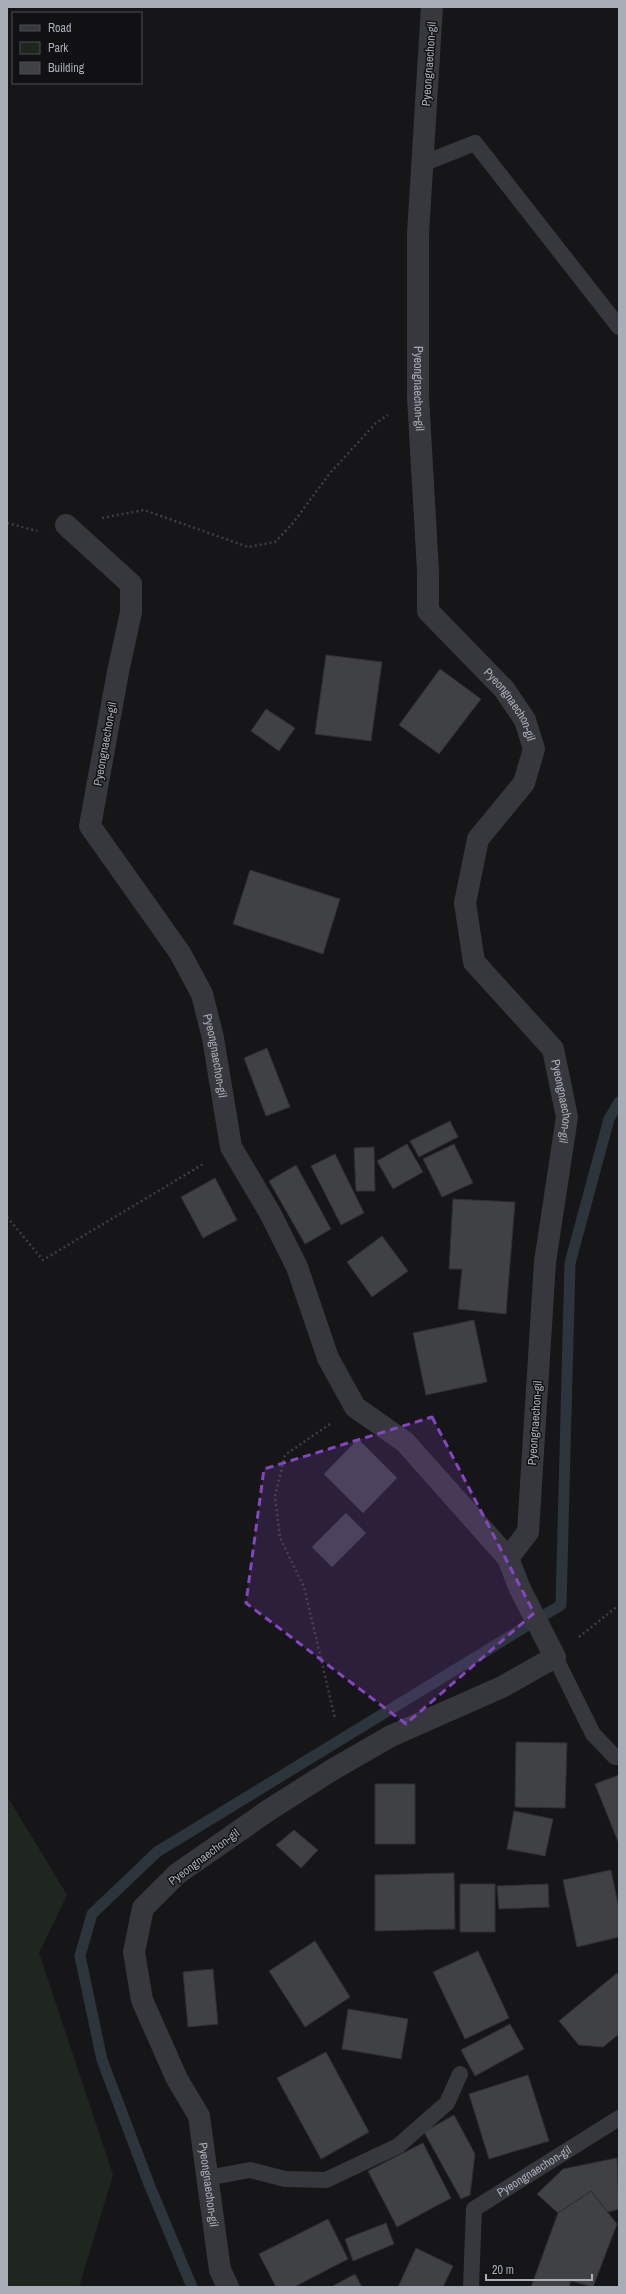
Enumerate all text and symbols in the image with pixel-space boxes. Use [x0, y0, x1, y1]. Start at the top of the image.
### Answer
legend [12, 12, 142, 84]
text: Road [48, 20, 72, 36]
street label: Pyeongnaechon-gil [418, 21, 440, 107]
text: Park [48, 40, 68, 56]
text: Building [48, 60, 85, 76]
street label: Pyeongnaechon-gil [410, 346, 428, 431]
street label: Pyeongnaechon-gil [480, 665, 539, 743]
street label: Pyeongnaechon-gil [90, 701, 120, 787]
street label: Pyeongnaechon-gil [199, 1012, 231, 1099]
street label: Pyeongnaechon-gil [547, 1058, 575, 1144]
street label: Pyeongnaechon-gil [524, 1380, 546, 1466]
street label: Pyeongnaechon-gil [165, 1825, 243, 1889]
street label: Pyeongnaechon-gil [195, 2141, 222, 2228]
street label: Pyeongnaechon-gil [494, 2142, 574, 2201]
scale bar [486, 2256, 592, 2282]
text: 20 m [492, 2262, 514, 2278]

